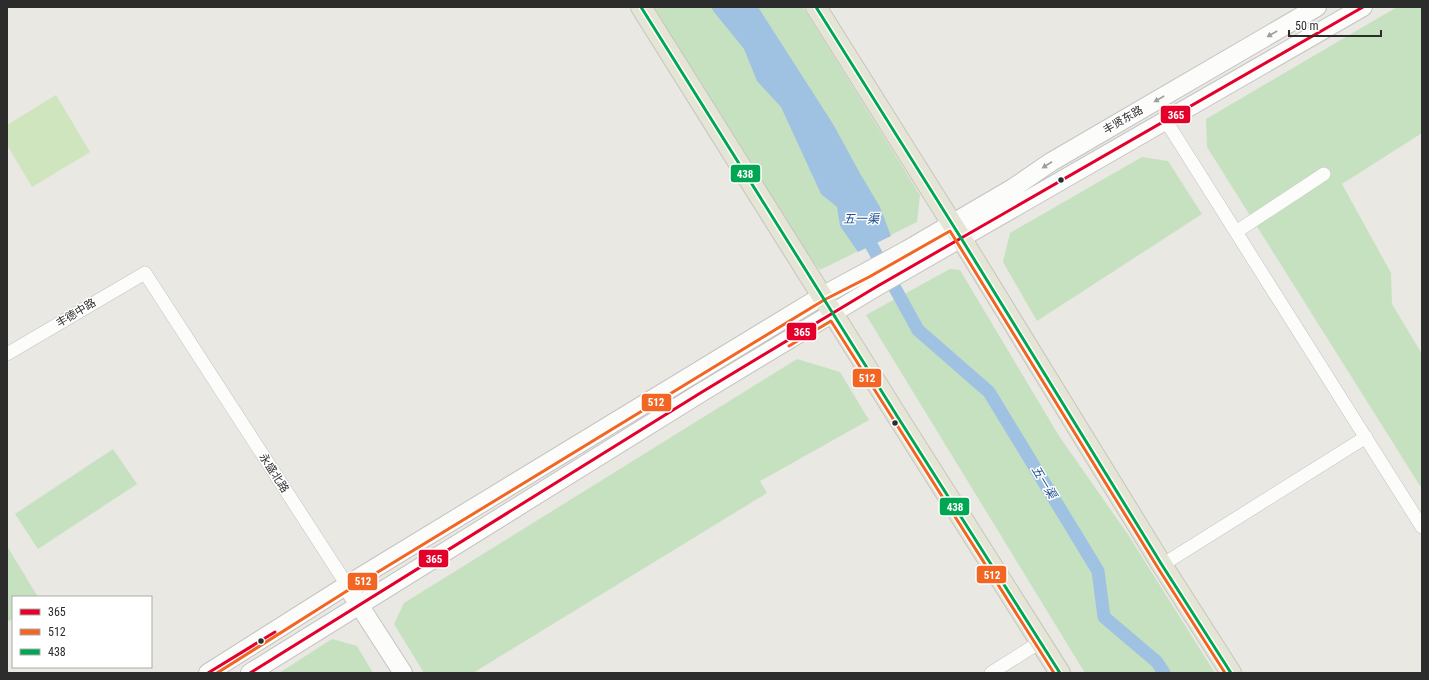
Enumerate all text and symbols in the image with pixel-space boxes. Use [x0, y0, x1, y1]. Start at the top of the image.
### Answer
scale bar [1289, 12, 1381, 38]
text: 50 m [1295, 19, 1319, 33]
one-way arrow [1266, 30, 1278, 37]
one-way arrow [1154, 96, 1165, 103]
street label: 丰贤东路 [1101, 103, 1145, 137]
line badge: 365 [1160, 105, 1191, 124]
text: 365 [1168, 109, 1185, 122]
one-way arrow [1042, 161, 1053, 169]
line badge: 438 [730, 164, 761, 183]
text: 438 [737, 168, 754, 181]
unlabelled marker [1056, 175, 1066, 185]
water label: 五一渠 [843, 212, 881, 226]
street label: 丰德中路 [54, 296, 98, 330]
line badge: 365 [786, 322, 817, 341]
text: 365 [794, 326, 811, 339]
line badge: 512 [852, 368, 882, 388]
text: 512 [859, 372, 876, 385]
line badge: 512 [641, 393, 672, 412]
text: 512 [648, 396, 665, 409]
unlabelled marker [890, 418, 900, 428]
street label: 永盛北路 [257, 451, 291, 495]
water label: 五一渠 [1029, 463, 1060, 503]
line badge: 438 [939, 497, 970, 516]
text: 438 [947, 501, 964, 514]
line badge: 365 [418, 549, 449, 568]
text: 365 [426, 553, 443, 566]
line badge: 512 [976, 565, 1007, 584]
text: 512 [984, 569, 1001, 582]
line badge: 512 [347, 572, 378, 591]
text: 512 [355, 575, 372, 588]
legend [12, 596, 152, 668]
text: 365 [48, 605, 66, 619]
text: 512 [48, 625, 66, 639]
unlabelled marker [256, 636, 266, 646]
text: 438 [48, 645, 66, 659]

